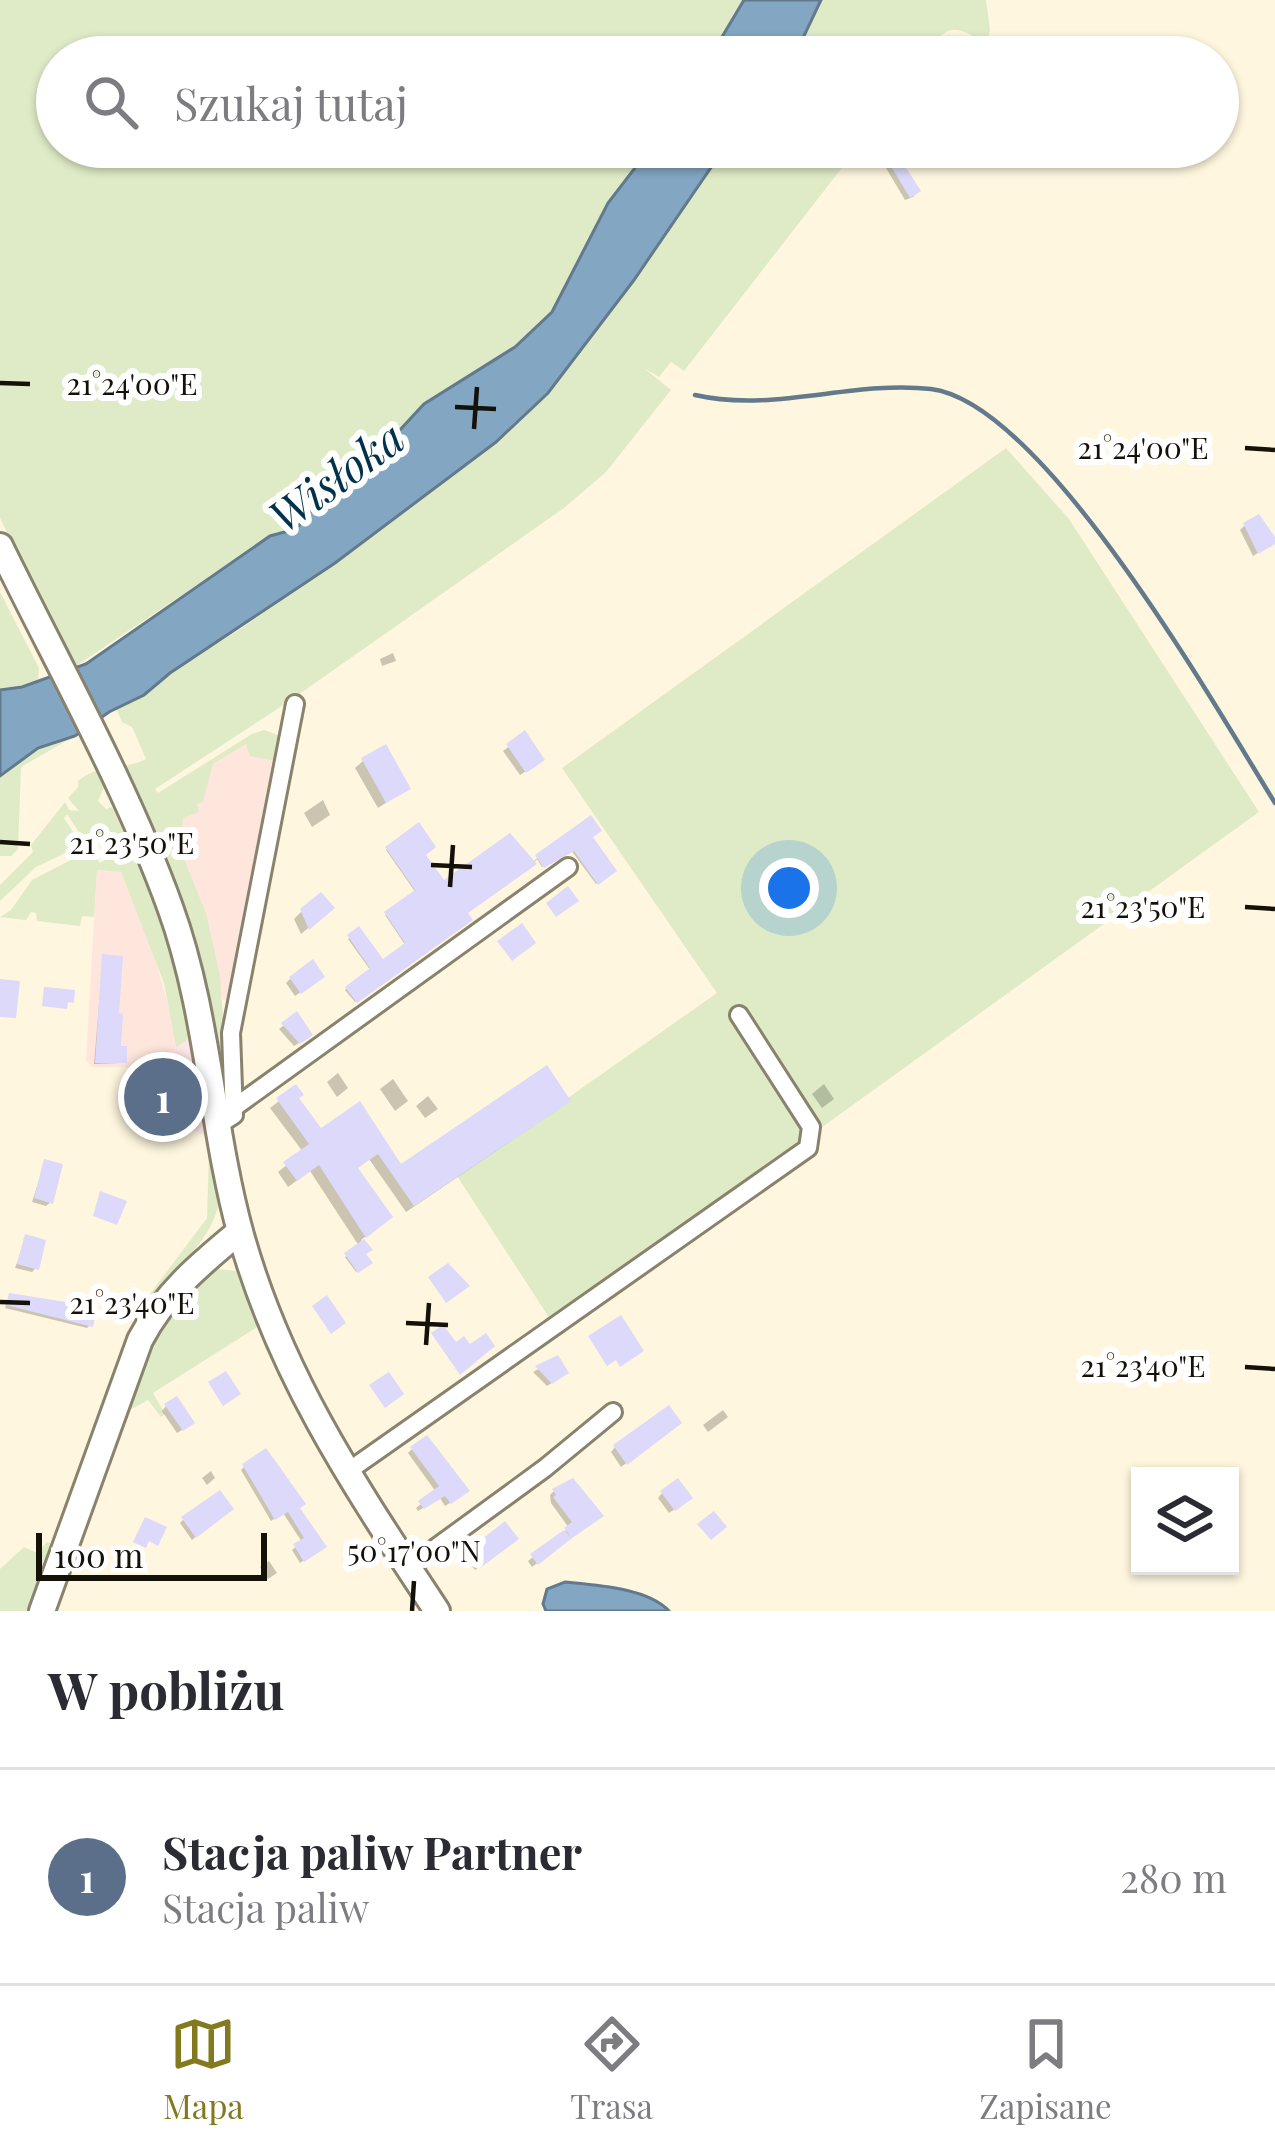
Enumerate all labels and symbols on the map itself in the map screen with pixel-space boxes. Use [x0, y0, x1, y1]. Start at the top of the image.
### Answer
text: 21°24'00"E [67, 363, 197, 403]
water label: Wisłoka [255, 406, 415, 544]
text: 21°24'00"E [1078, 427, 1208, 467]
text: 21°23'50"E [70, 822, 194, 862]
your location [759, 858, 819, 918]
text: 21°23'50"E [1081, 886, 1205, 926]
pin: 1 [124, 1052, 202, 1142]
text: 21°23'40"E [70, 1282, 194, 1322]
text: 21°23'40"E [1081, 1345, 1205, 1385]
scale bar [36, 1527, 267, 1580]
text: 50°17'00"N [347, 1530, 481, 1570]

